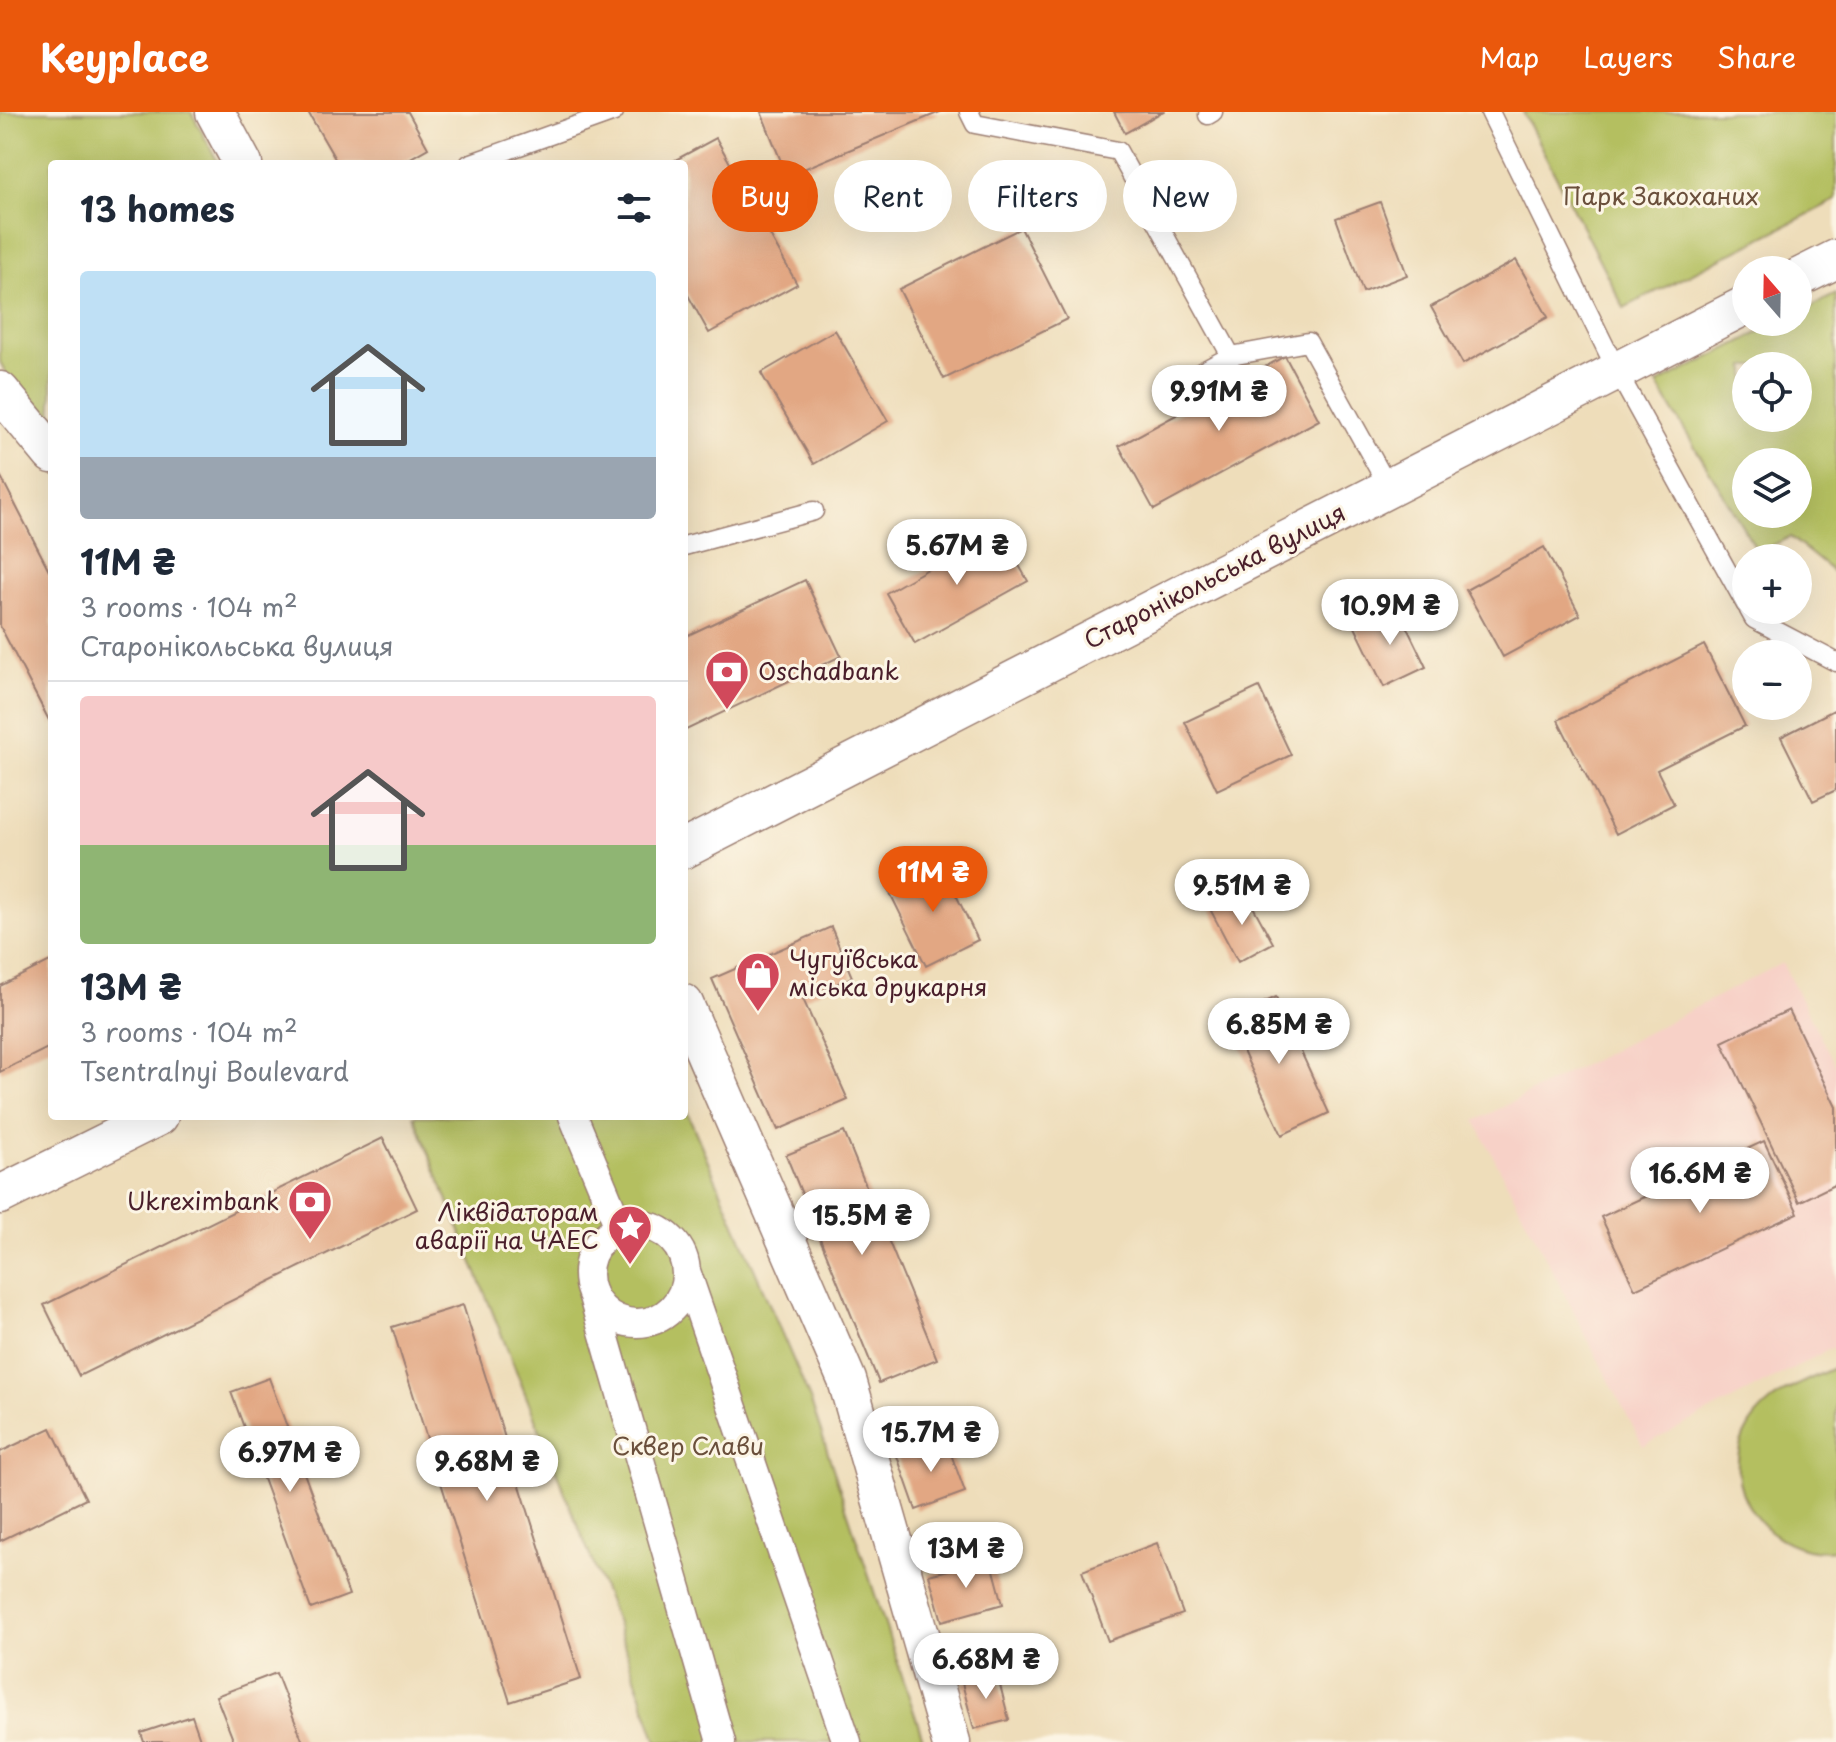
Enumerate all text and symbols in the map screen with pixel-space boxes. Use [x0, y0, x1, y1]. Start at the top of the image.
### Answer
text: Keyplace [40, 28, 209, 85]
text: Map [1479, 35, 1539, 78]
text: Layers [1583, 35, 1673, 78]
text: Share [1717, 35, 1796, 78]
chip: Buy [712, 160, 818, 232]
chip: Rent [834, 160, 952, 232]
chip: Filters [968, 160, 1107, 232]
chip: New [1123, 160, 1237, 232]
park label: Парк Закоханих [1563, 177, 1759, 213]
text: 13 homes [80, 182, 235, 234]
icon: filters [612, 186, 656, 230]
north arrow [1732, 256, 1812, 336]
map controls [1732, 256, 1812, 720]
icon: home [296, 323, 440, 467]
button: locate [1732, 352, 1812, 432]
pin: 9.91M ₴ [1145, 365, 1293, 433]
text: 9.91M ₴ [1170, 371, 1268, 410]
button: layers [1732, 448, 1812, 528]
street label: Старонікольська вулиця [1077, 493, 1351, 657]
pin: 5.67M ₴ [883, 519, 1031, 587]
text: 5.67M ₴ [905, 525, 1009, 564]
text: 11M ₴ [80, 535, 176, 587]
button: + [1732, 544, 1812, 624]
pin: 10.9M ₴ [1316, 579, 1464, 647]
text: 10.9M ₴ [1339, 585, 1441, 624]
text: 3 rooms · 104 m² [80, 587, 298, 626]
text: Старонікольська вулиця [80, 626, 394, 665]
button: − [1732, 640, 1812, 720]
bank icon: Oschadbank [703, 648, 751, 711]
place label: Oschadbank [758, 652, 899, 688]
icon: home [296, 748, 440, 892]
pin: 11M ₴ [877, 846, 989, 914]
text: 11M ₴ [896, 852, 970, 891]
pin: 9.51M ₴ [1168, 859, 1316, 927]
text: 9.51M ₴ [1193, 865, 1291, 904]
place label: Чугуївська міська друкарня [789, 940, 987, 1004]
shop icon: Чугуївська міська друкарня [734, 950, 782, 1013]
text: 13M ₴ [80, 960, 182, 1012]
pin: 6.85M ₴ [1205, 998, 1353, 1066]
text: 6.85M ₴ [1226, 1004, 1332, 1043]
text: 3 rooms · 104 m² [80, 1012, 298, 1051]
text: Tsentralnyi Boulevard [80, 1051, 349, 1090]
pin: 16.6M ₴ [1626, 1147, 1774, 1215]
text: 16.6M ₴ [1648, 1153, 1752, 1192]
bank icon: Ukreximbank [286, 1178, 334, 1241]
place label: Ukreximbank [127, 1182, 279, 1218]
pin: 15.5M ₴ [788, 1189, 936, 1257]
place label: Ліквідаторам аварії на ЧАЕС [415, 1193, 599, 1257]
text: 15.5M ₴ [812, 1195, 912, 1234]
place icon: Ліквідаторам аварії на ЧАЕС [606, 1203, 654, 1266]
pin: 15.7M ₴ [857, 1406, 1005, 1474]
text: 15.7M ₴ [881, 1412, 981, 1451]
pin: 6.97M ₴ [216, 1426, 364, 1494]
park label: Сквер Слави [612, 1427, 764, 1463]
text: 6.97M ₴ [238, 1432, 342, 1471]
pin: 9.68M ₴ [413, 1435, 561, 1503]
text: 9.68M ₴ [434, 1441, 540, 1480]
pin: 13M ₴ [910, 1522, 1022, 1590]
text: 13M ₴ [927, 1528, 1005, 1567]
pin: 6.68M ₴ [912, 1633, 1060, 1701]
text: 6.68M ₴ [932, 1639, 1040, 1678]

